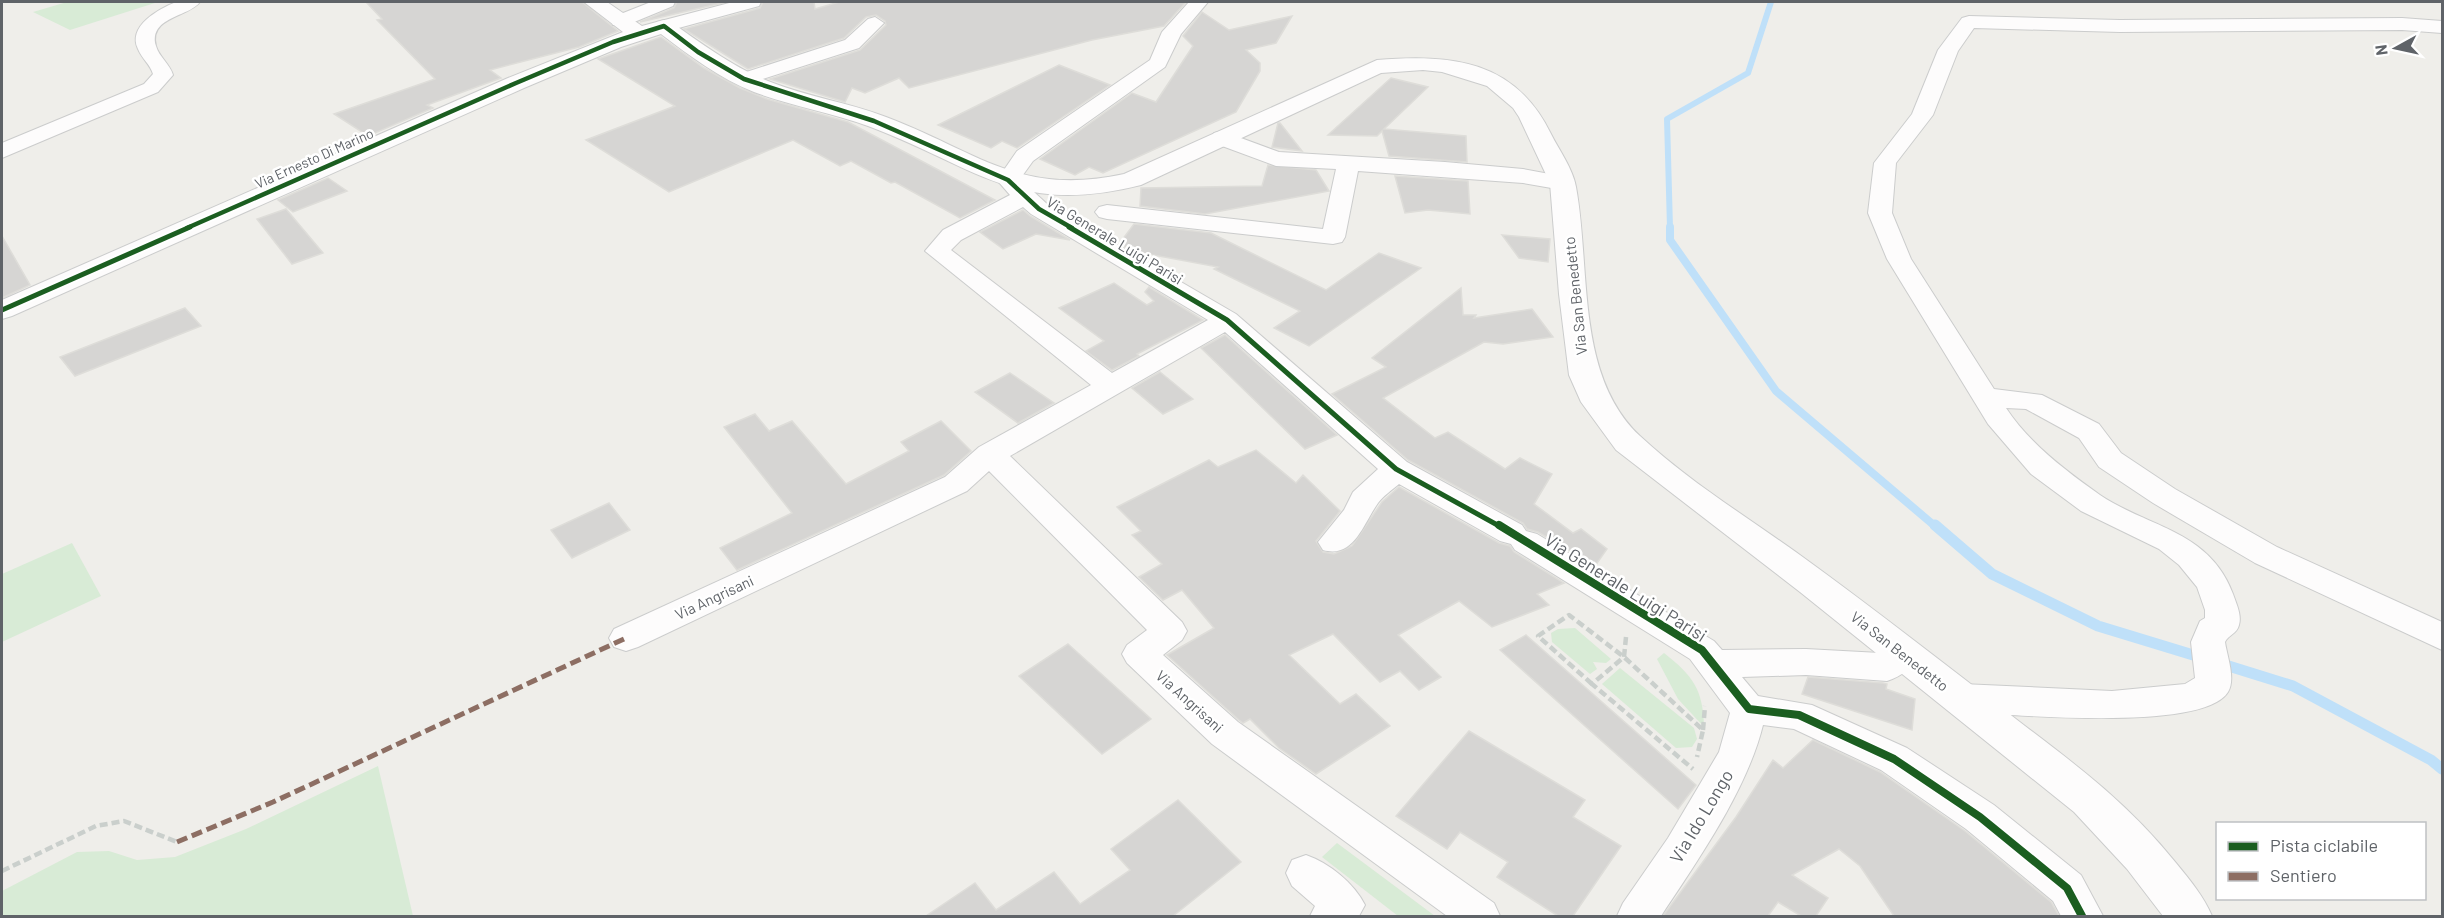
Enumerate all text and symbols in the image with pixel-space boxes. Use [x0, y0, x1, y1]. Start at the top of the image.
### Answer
north arrow [2366, 18, 2426, 78]
text: N [2371, 44, 2391, 57]
street label: Via Ernesto Di Marino [252, 124, 376, 192]
street label: Via Generale Luigi Parisi [1043, 192, 1187, 288]
street label: Via San Benedetto [1560, 236, 1590, 356]
street label: Via Generale Luigi Parisi [1541, 528, 1711, 646]
street label: Via Angrisani [672, 571, 756, 623]
street label: Via San Benedetto [1848, 607, 1952, 695]
street label: Via Angrisani [1153, 666, 1227, 736]
street label: Via Ido Longo [1665, 765, 1737, 867]
legend [2216, 822, 2426, 900]
text: Pista ciclabile [2270, 834, 2378, 856]
text: Sentiero [2270, 864, 2337, 886]

